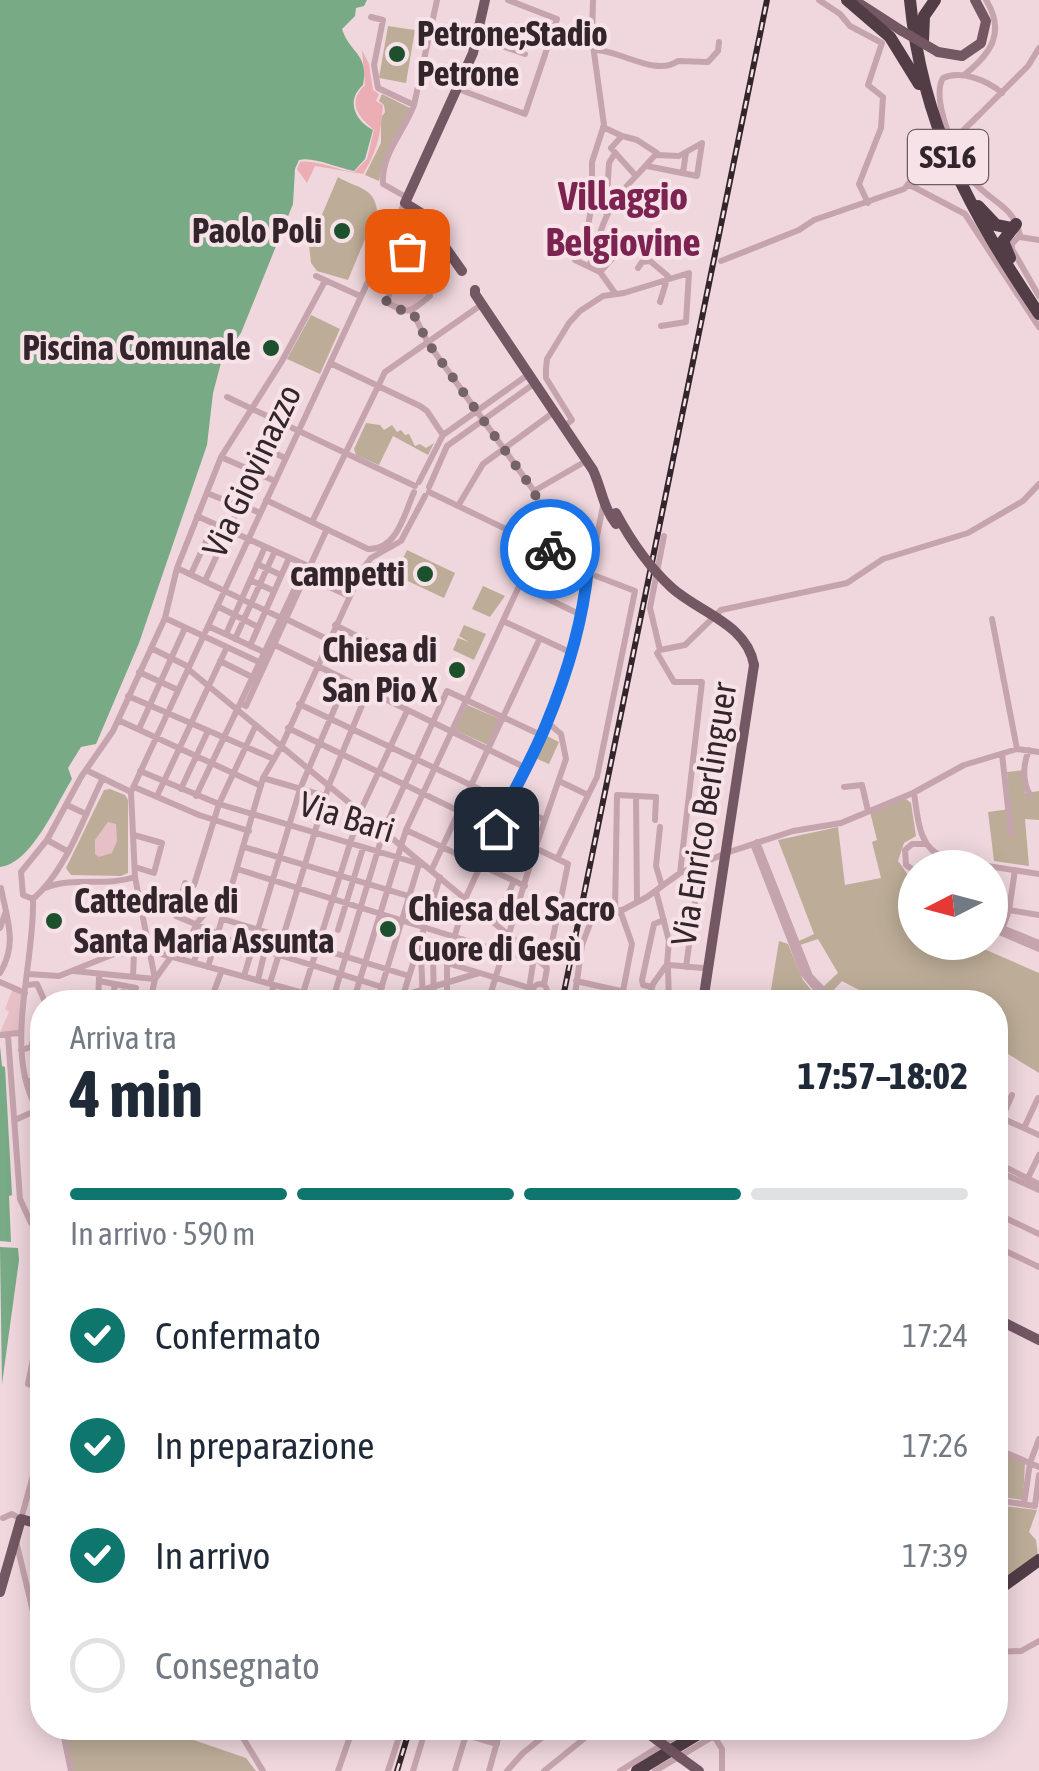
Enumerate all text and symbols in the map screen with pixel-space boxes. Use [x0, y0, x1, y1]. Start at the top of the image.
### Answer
place label: Petrone;Stadio Petrone [417, 13, 608, 93]
marker: Petrone;Stadio Petrone [386, 43, 408, 65]
road number: SS16 [908, 130, 988, 184]
district label: Villaggio Belgiovine [545, 173, 701, 264]
pin [365, 209, 450, 294]
place label: Paolo Poli [192, 210, 322, 250]
marker: Paolo Poli [331, 220, 353, 242]
icon: bag [380, 224, 435, 279]
place label: Piscina Comunale [22, 327, 251, 367]
marker: Piscina Comunale [260, 337, 282, 359]
street label: Via Giovinazzo [194, 378, 309, 563]
courier [500, 499, 600, 599]
icon: bike [523, 522, 578, 577]
place label: campetti [290, 553, 405, 593]
marker: campetti [414, 563, 436, 585]
place label: Chiesa di San Pio X [322, 629, 438, 709]
marker: Chiesa di San Pio X [446, 659, 468, 681]
street label: Via Enrico Berlinguer [662, 679, 744, 948]
street label: Via Bari [295, 783, 400, 849]
pin [454, 787, 539, 872]
icon: home [469, 802, 524, 857]
north arrow [898, 850, 1008, 960]
map controls [898, 850, 1008, 960]
place label: Cattedrale di Santa Maria Assunta [74, 880, 334, 960]
place label: Chiesa del Sacro Cuore di Gesù [408, 888, 615, 968]
marker: Cattedrale di Santa Maria Assunta [43, 910, 65, 932]
marker: Chiesa del Sacro Cuore di Gesù [377, 918, 399, 940]
text: Arriva tra [70, 1019, 177, 1056]
text: 17:57–18:02 [798, 1054, 968, 1097]
text: 4 min [70, 1056, 203, 1131]
text: In arrivo · 590 m [70, 1215, 255, 1252]
icon: check [70, 1308, 125, 1363]
text: Confermato [155, 1314, 321, 1357]
text: 17:24 [902, 1317, 968, 1354]
icon: check [70, 1418, 125, 1473]
text: In preparazione [155, 1424, 375, 1467]
text: 17:26 [902, 1427, 968, 1464]
icon: check [70, 1528, 125, 1583]
text: In arrivo [155, 1534, 270, 1577]
text: 17:39 [902, 1537, 968, 1574]
text: Consegnato [155, 1644, 320, 1687]

